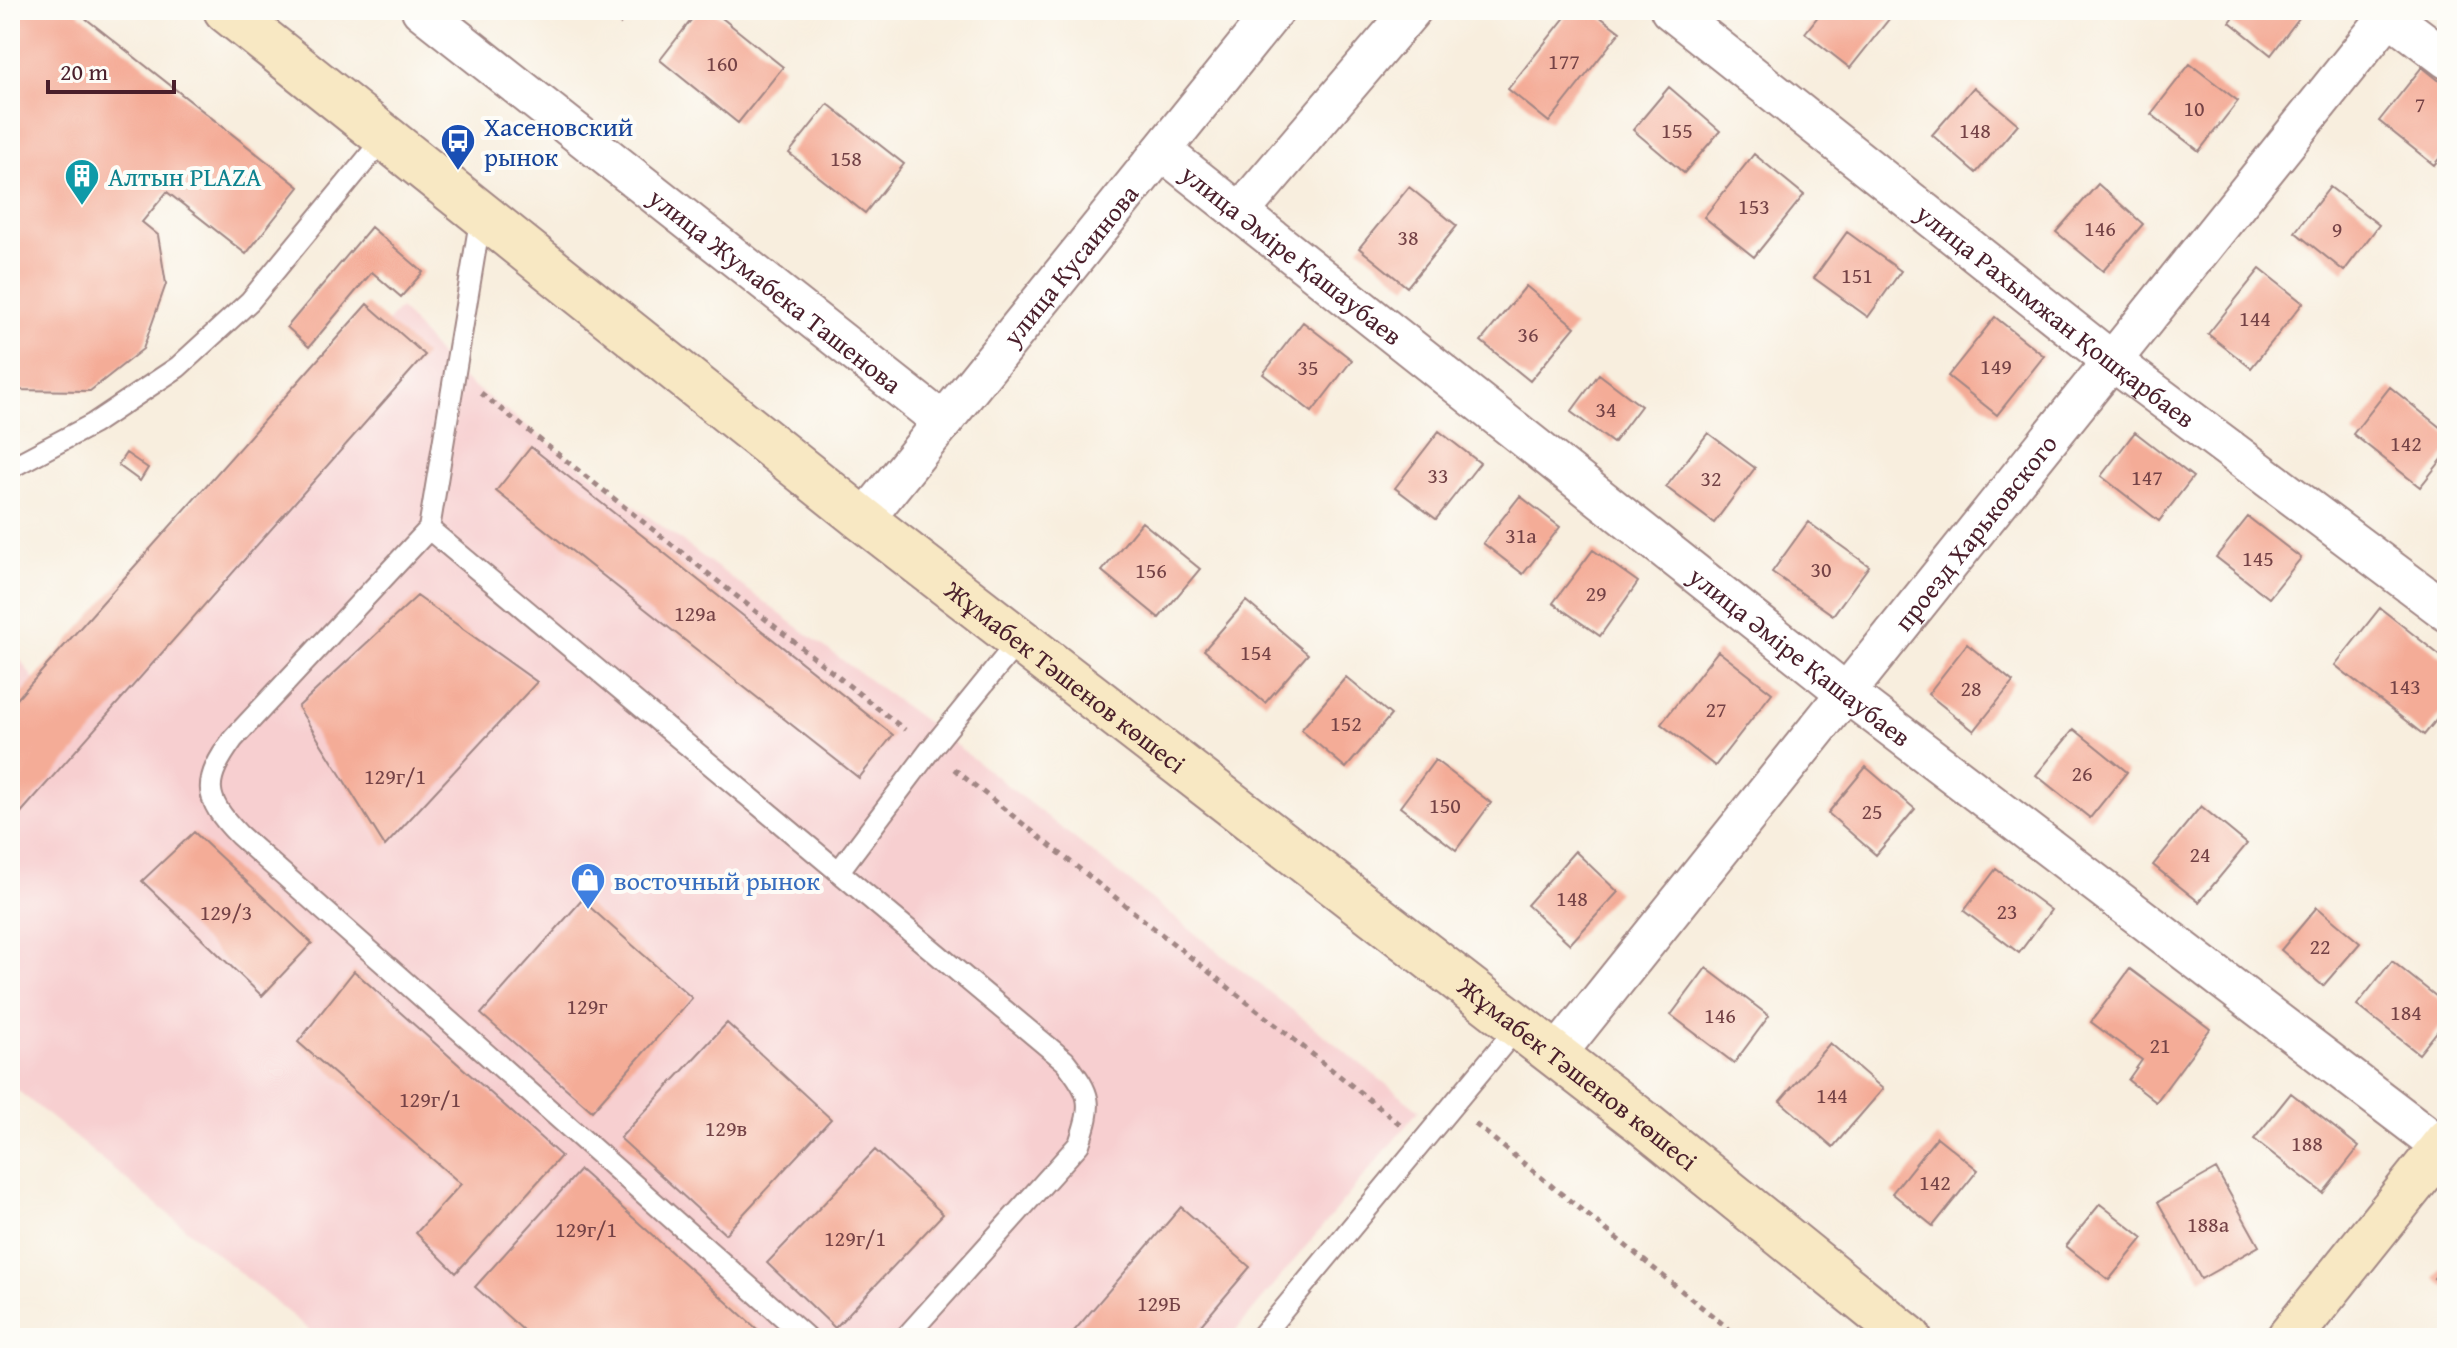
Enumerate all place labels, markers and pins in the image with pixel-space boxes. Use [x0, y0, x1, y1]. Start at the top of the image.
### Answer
place label: Хасеновский рынок [484, 107, 633, 176]
bus stop icon: Хасеновский рынок [439, 122, 477, 172]
building icon: Алтын PLAZA [63, 157, 101, 207]
place label: Алтын PLAZA [108, 157, 262, 196]
shop icon: восточный рынок [569, 861, 607, 911]
place label: восточный рынок [614, 861, 820, 900]

